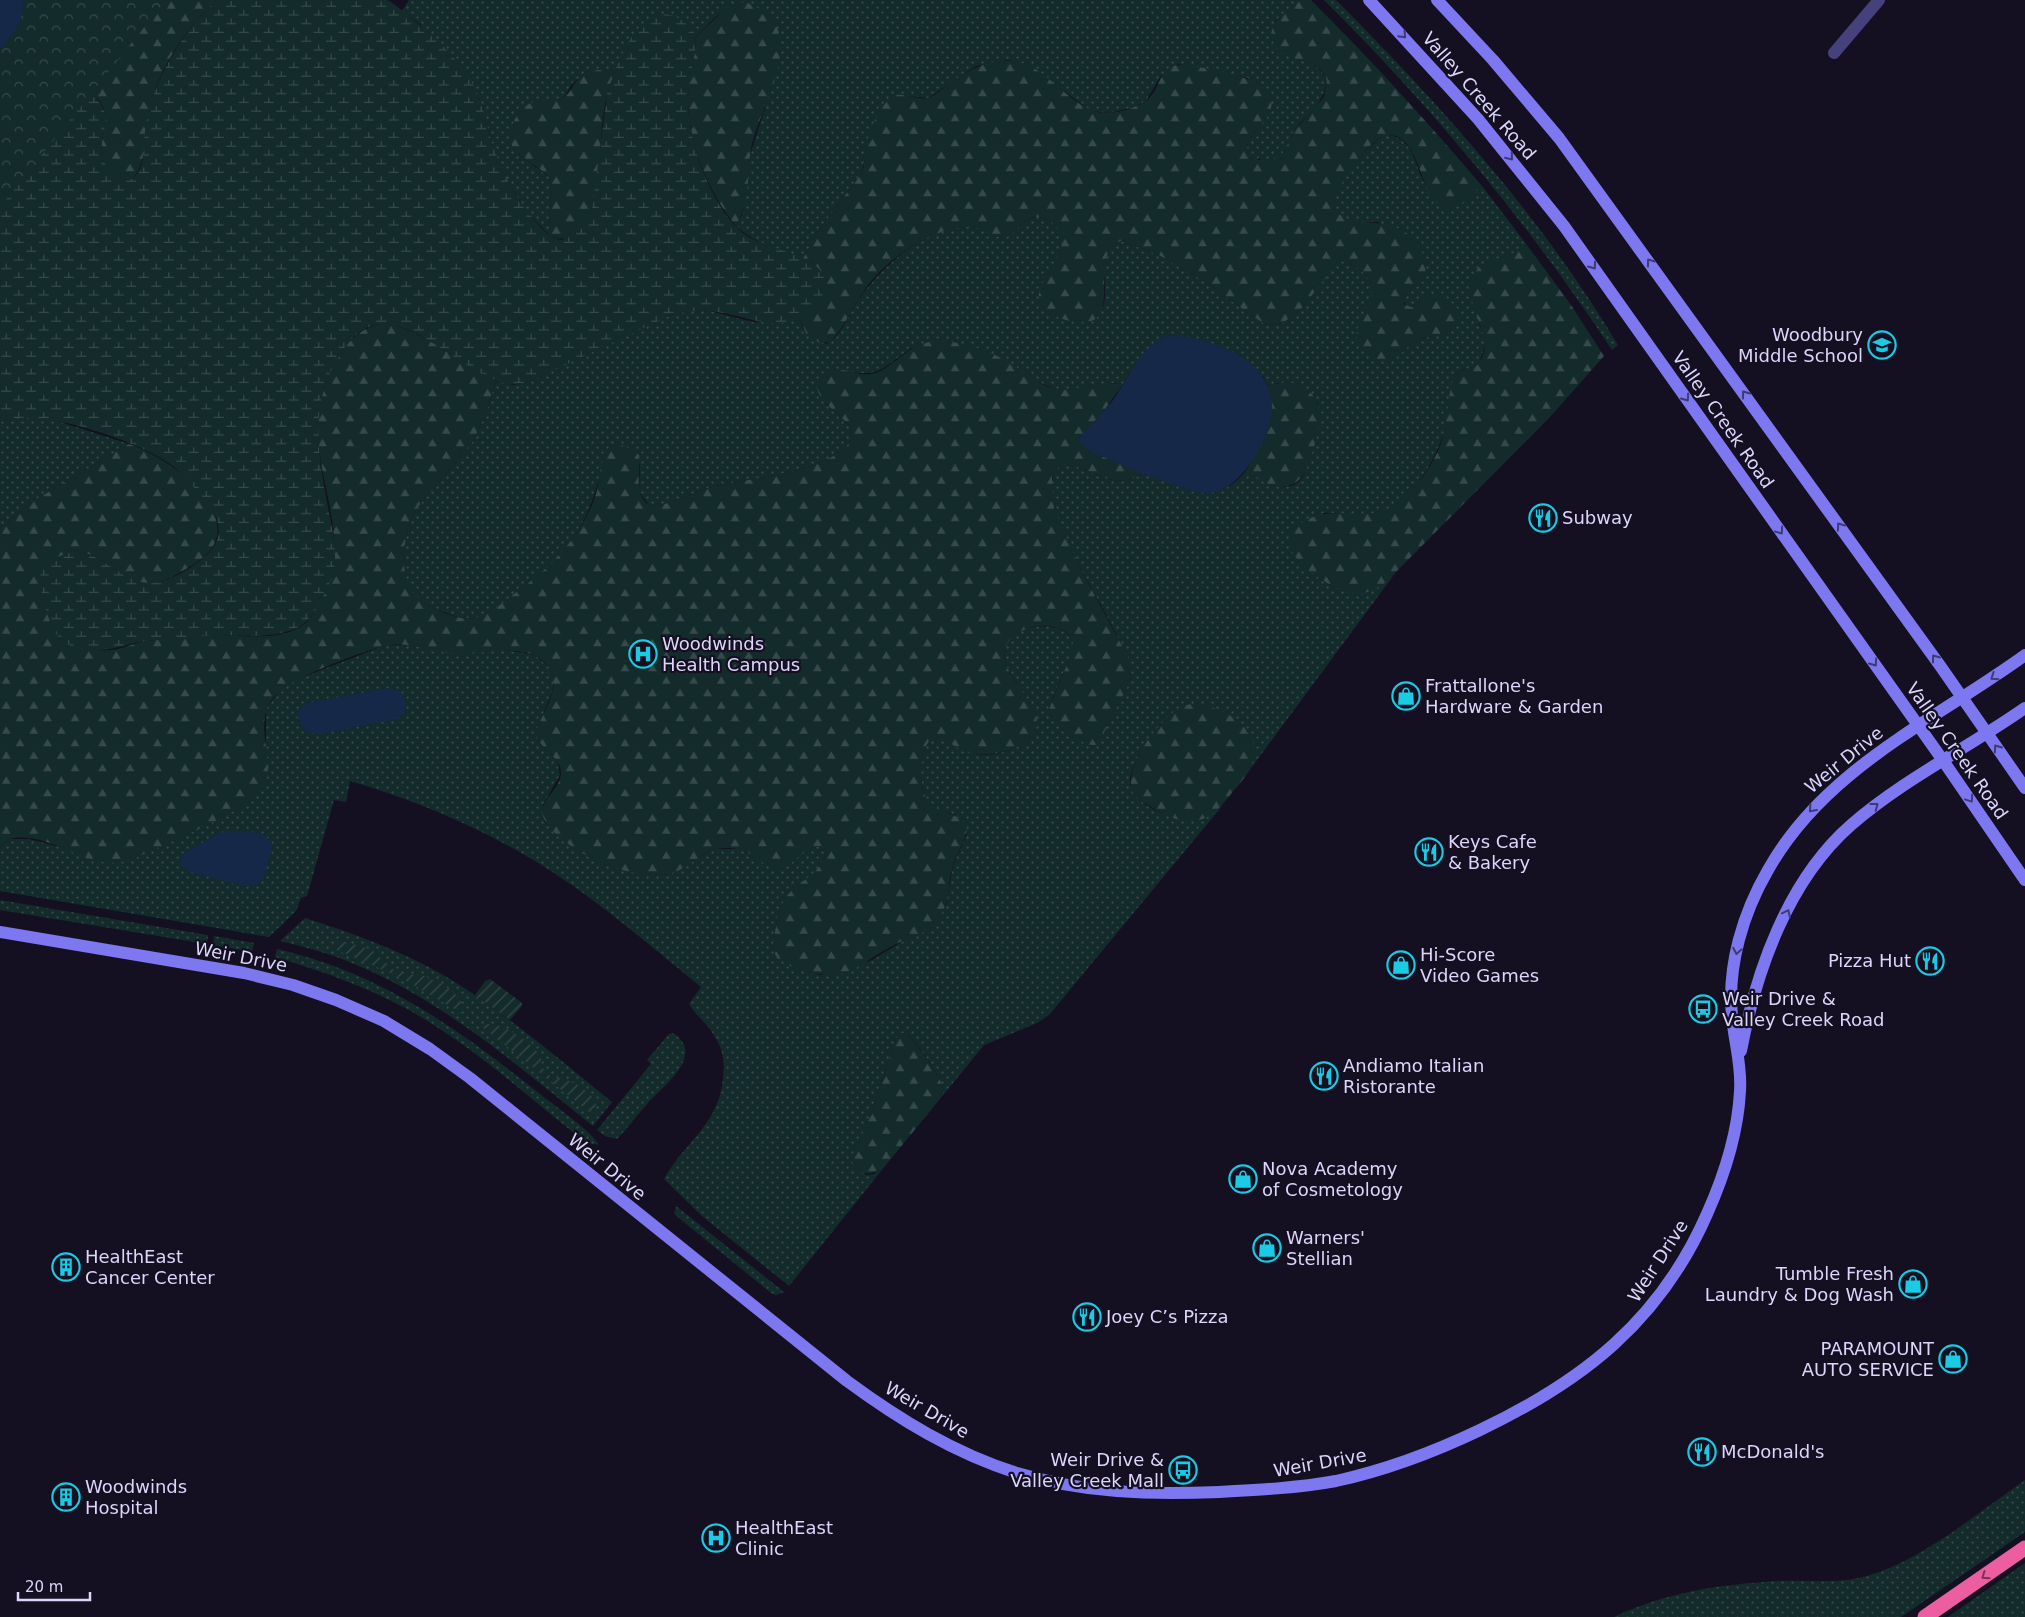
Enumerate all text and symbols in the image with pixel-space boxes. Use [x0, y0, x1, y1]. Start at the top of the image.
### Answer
street label: Valley Creek Road [1418, 27, 1541, 164]
one-way arrow [1397, 30, 1406, 39]
one-way arrow [1504, 152, 1513, 161]
one-way arrow [1647, 258, 1656, 268]
one-way arrow [1587, 260, 1595, 269]
place label: Woodbury Middle School [1738, 324, 1863, 366]
school or university icon: Woodbury Middle School [1867, 330, 1897, 360]
street label: Valley Creek Road [1668, 347, 1779, 492]
one-way arrow [1742, 390, 1751, 400]
one-way arrow [1680, 392, 1689, 402]
restaurant icon: Subway [1528, 503, 1558, 533]
place label: Subway [1562, 507, 1633, 528]
one-way arrow [1837, 522, 1846, 532]
one-way arrow [1774, 525, 1783, 535]
place label: Woodwinds Health Campus [662, 633, 800, 675]
hospital icon: Woodwinds Health Campus [628, 639, 658, 669]
one-way arrow [1932, 655, 1940, 664]
one-way arrow [1868, 658, 1877, 667]
one-way arrow [1990, 671, 2000, 680]
place label: Frattallone's Hardware & Garden [1425, 675, 1603, 717]
street label: Valley Creek Road [1902, 678, 2013, 823]
shop icon: Frattallone's Hardware & Garden [1391, 681, 1421, 711]
street label: Weir Drive [1801, 722, 1887, 797]
one-way arrow [1994, 744, 2003, 754]
one-way arrow [1964, 793, 1973, 803]
one-way arrow [1869, 803, 1879, 812]
one-way arrow [1809, 804, 1818, 813]
place label: Keys Cafe & Bakery [1448, 831, 1537, 873]
restaurant icon: Keys Cafe & Bakery [1414, 837, 1444, 867]
one-way arrow [1781, 909, 1791, 918]
street label: Weir Drive [193, 937, 289, 976]
place label: Hi-Score Video Games [1420, 944, 1539, 986]
restaurant icon: Pizza Hut [1915, 946, 1945, 976]
one-way arrow [1732, 947, 1742, 956]
shop icon: Hi-Score Video Games [1386, 950, 1416, 980]
place label: Pizza Hut [1828, 950, 1911, 971]
place label: Weir Drive & Valley Creek Road [1722, 988, 1884, 1030]
bus stop icon: Weir Drive & Valley Creek Road [1688, 994, 1718, 1024]
place label: Andiamo Italian Ristorante [1343, 1055, 1484, 1097]
restaurant icon: Andiamo Italian Ristorante [1309, 1061, 1339, 1091]
street label: Weir Drive [564, 1129, 650, 1204]
place label: Nova Academy of Cosmetology [1262, 1158, 1403, 1200]
shop icon: Nova Academy of Cosmetology [1228, 1164, 1258, 1194]
street label: Weir Drive [1623, 1216, 1692, 1306]
place label: Warners' Stellian [1286, 1227, 1365, 1269]
shop icon: Warners' Stellian [1252, 1233, 1282, 1263]
place label: HealthEast Cancer Center [85, 1246, 215, 1288]
building icon: HealthEast Cancer Center [51, 1252, 81, 1282]
place label: Tumble Fresh Laundry & Dog Wash [1705, 1263, 1894, 1305]
shop icon: Tumble Fresh Laundry & Dog Wash [1898, 1269, 1928, 1299]
restaurant icon: Joey C’s Pizza [1072, 1302, 1102, 1332]
place label: Joey C’s Pizza [1105, 1306, 1229, 1327]
place label: PARAMOUNT AUTO SERVICE [1802, 1338, 1935, 1380]
shop icon: PARAMOUNT AUTO SERVICE [1938, 1344, 1968, 1374]
street label: Weir Drive [881, 1377, 973, 1442]
restaurant icon: McDonald's [1687, 1437, 1717, 1467]
place label: McDonald's [1721, 1441, 1825, 1462]
street label: Weir Drive [1272, 1444, 1368, 1481]
place label: Weir Drive & Valley Creek Mall [1010, 1449, 1164, 1491]
bus stop icon: Weir Drive & Valley Creek Mall [1168, 1455, 1198, 1485]
place label: Woodwinds Hospital [85, 1476, 187, 1518]
building icon: Woodwinds Hospital [51, 1482, 81, 1512]
place label: HealthEast Clinic [735, 1517, 833, 1559]
hospital icon: HealthEast Clinic [701, 1523, 731, 1553]
scale bar [18, 1570, 90, 1602]
one-way arrow [1982, 1570, 1991, 1579]
text: 20 m [25, 1578, 63, 1596]

